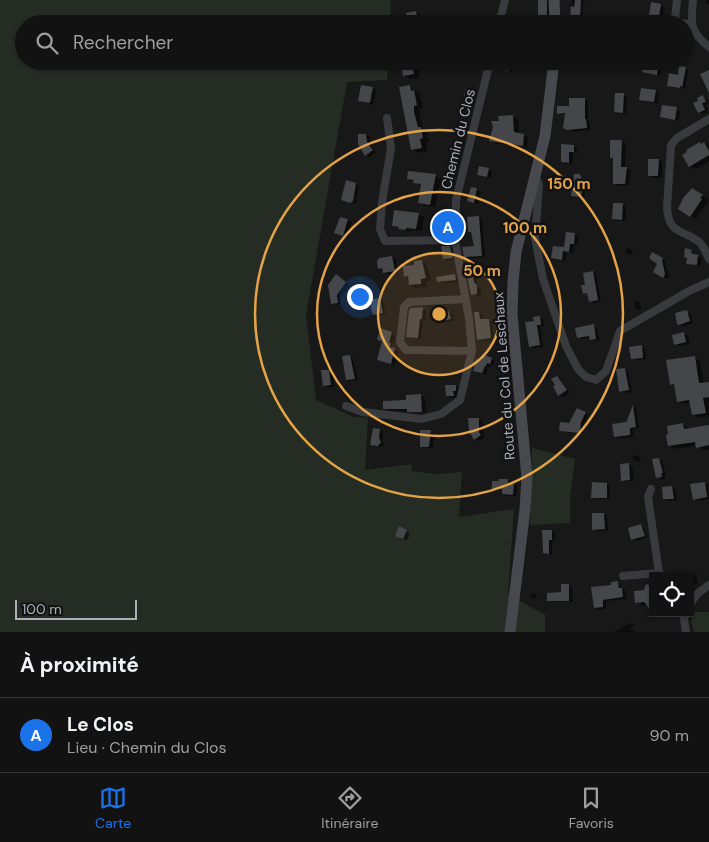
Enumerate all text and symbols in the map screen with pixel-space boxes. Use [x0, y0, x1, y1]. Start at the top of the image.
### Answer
search box [15, 15, 694, 70]
icon: search [33, 29, 61, 57]
text: Rechercher [73, 30, 173, 55]
street label: Chemin du Clos [437, 87, 479, 191]
text: 150 m [548, 174, 591, 194]
pin: A [432, 208, 464, 246]
text: 100 m [503, 218, 547, 238]
text: 50 m [463, 261, 501, 281]
your location [347, 284, 373, 310]
street label: Route du Col de Leschaux [489, 291, 519, 460]
centre of rings [430, 305, 448, 323]
map controls [649, 572, 694, 617]
button: locate [649, 572, 694, 617]
scale bar [15, 597, 138, 620]
text: 100 m [22, 600, 62, 618]
text: À proximité [20, 651, 139, 679]
text: Le Clos [67, 712, 134, 737]
text: A [30, 725, 42, 746]
text: 90 m [649, 725, 689, 746]
text: Lieu · Chemin du Clos [67, 737, 227, 758]
tab: Carte [95, 784, 131, 832]
tab: Itinéraire [321, 784, 378, 832]
tab: Favoris [569, 784, 614, 832]

